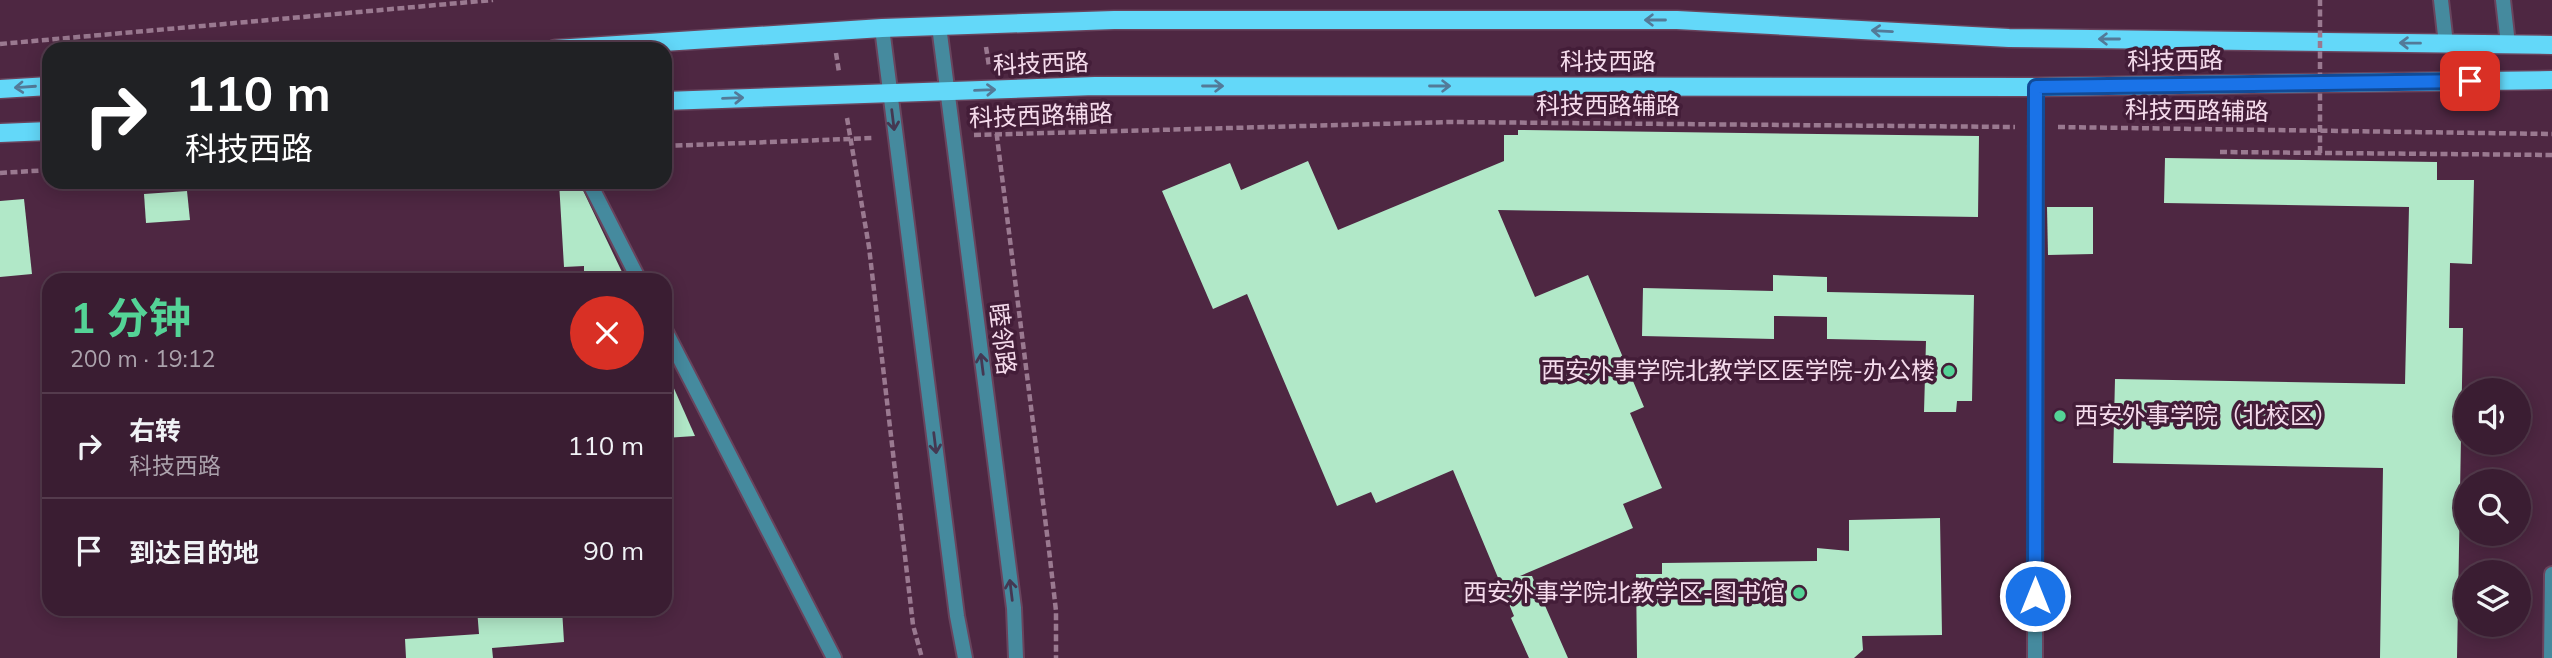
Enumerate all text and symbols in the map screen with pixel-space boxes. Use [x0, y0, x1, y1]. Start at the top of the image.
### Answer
one-way arrow [1644, 13, 1667, 27]
one-way arrow [1871, 25, 1894, 38]
one-way arrow [2098, 32, 2121, 46]
one-way arrow [2399, 37, 2422, 50]
street label: 科技西路 [2127, 44, 2223, 76]
street label: 科技西路 [992, 46, 1089, 80]
street label: 科技西路 [1560, 46, 1656, 76]
pin [2440, 51, 2500, 111]
text: 110 m [185, 62, 331, 123]
icon: arrive [2451, 62, 2489, 100]
icon: right [70, 70, 161, 161]
one-way arrow [1201, 79, 1224, 93]
one-way arrow [1428, 79, 1451, 93]
one-way arrow [13, 81, 36, 94]
one-way arrow [973, 83, 996, 96]
street label: 科技西路辅路 [1536, 90, 1680, 120]
one-way arrow [721, 92, 744, 105]
street label: 科技西路辅路 [2125, 94, 2269, 126]
street label: 科技西路辅路 [968, 97, 1113, 133]
one-way arrow [887, 108, 900, 131]
text: 科技西路 [185, 128, 313, 168]
text: 1 分钟 [70, 291, 191, 344]
button: close [570, 296, 644, 370]
street label: 睦邻路 [984, 301, 1022, 376]
text: 200 m · 19:12 [70, 344, 215, 373]
one-way arrow [976, 353, 989, 376]
place label: 西安外事学院北教学区医学院-办公楼 [1541, 355, 1935, 385]
marker: 西安外事学院北教学区医学院-办公楼 [1941, 363, 1957, 379]
map controls [2454, 378, 2531, 637]
button: sound [2454, 378, 2531, 455]
place label: 西安外事学院（北校区） [2074, 400, 2338, 430]
marker: 西安外事学院（北校区） [2052, 408, 2068, 424]
text: 右转 [129, 414, 181, 447]
icon: right [70, 427, 108, 465]
text: 110 m [568, 429, 644, 462]
one-way arrow [928, 431, 941, 454]
text: 科技西路 [129, 451, 221, 480]
button: search [2454, 469, 2531, 546]
icon: arrive [70, 532, 108, 570]
text: 90 m [583, 534, 644, 567]
text: 到达目的地 [129, 536, 259, 569]
position arrow [1998, 559, 2072, 633]
button: layers [2454, 560, 2531, 637]
place label: 西安外事学院北教学区-图书馆 [1463, 577, 1785, 607]
one-way arrow [1005, 579, 1018, 602]
marker: 西安外事学院北教学区-图书馆 [1791, 585, 1807, 601]

